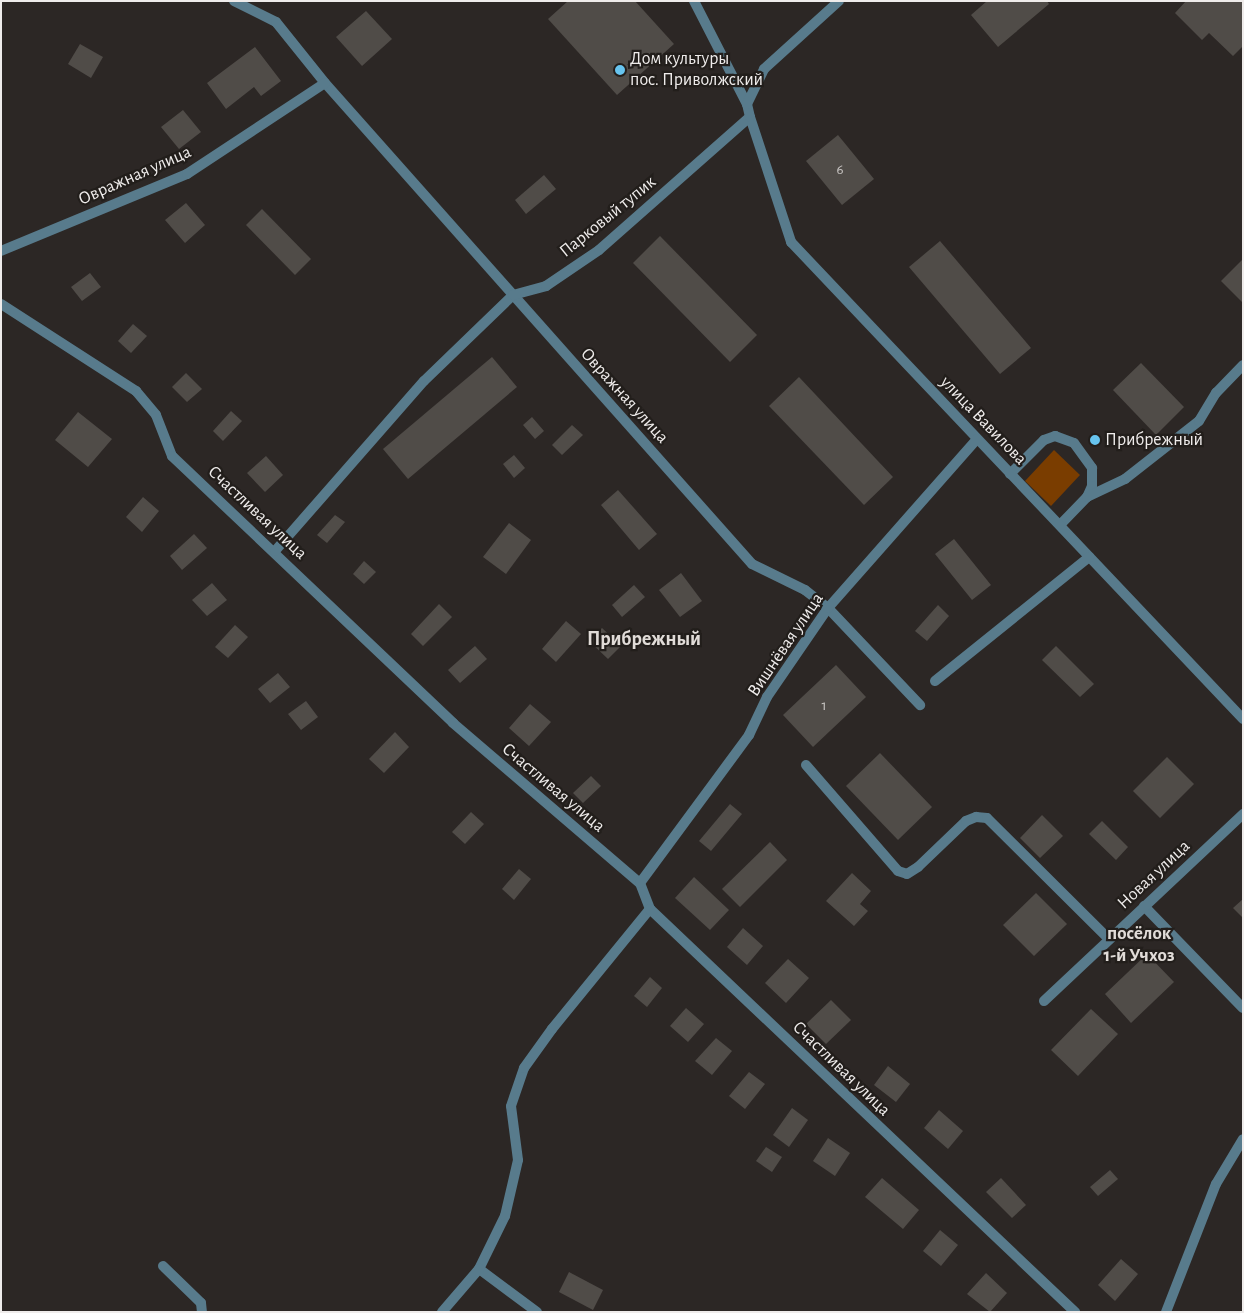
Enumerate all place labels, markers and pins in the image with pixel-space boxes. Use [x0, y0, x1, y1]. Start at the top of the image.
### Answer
place label: Дом культуры пос. Приволжский [630, 49, 763, 92]
marker: Дом культуры пос. Приволжский [614, 64, 626, 76]
place label: Прибрежный [1105, 429, 1203, 451]
marker: Прибрежный [1089, 434, 1101, 446]

